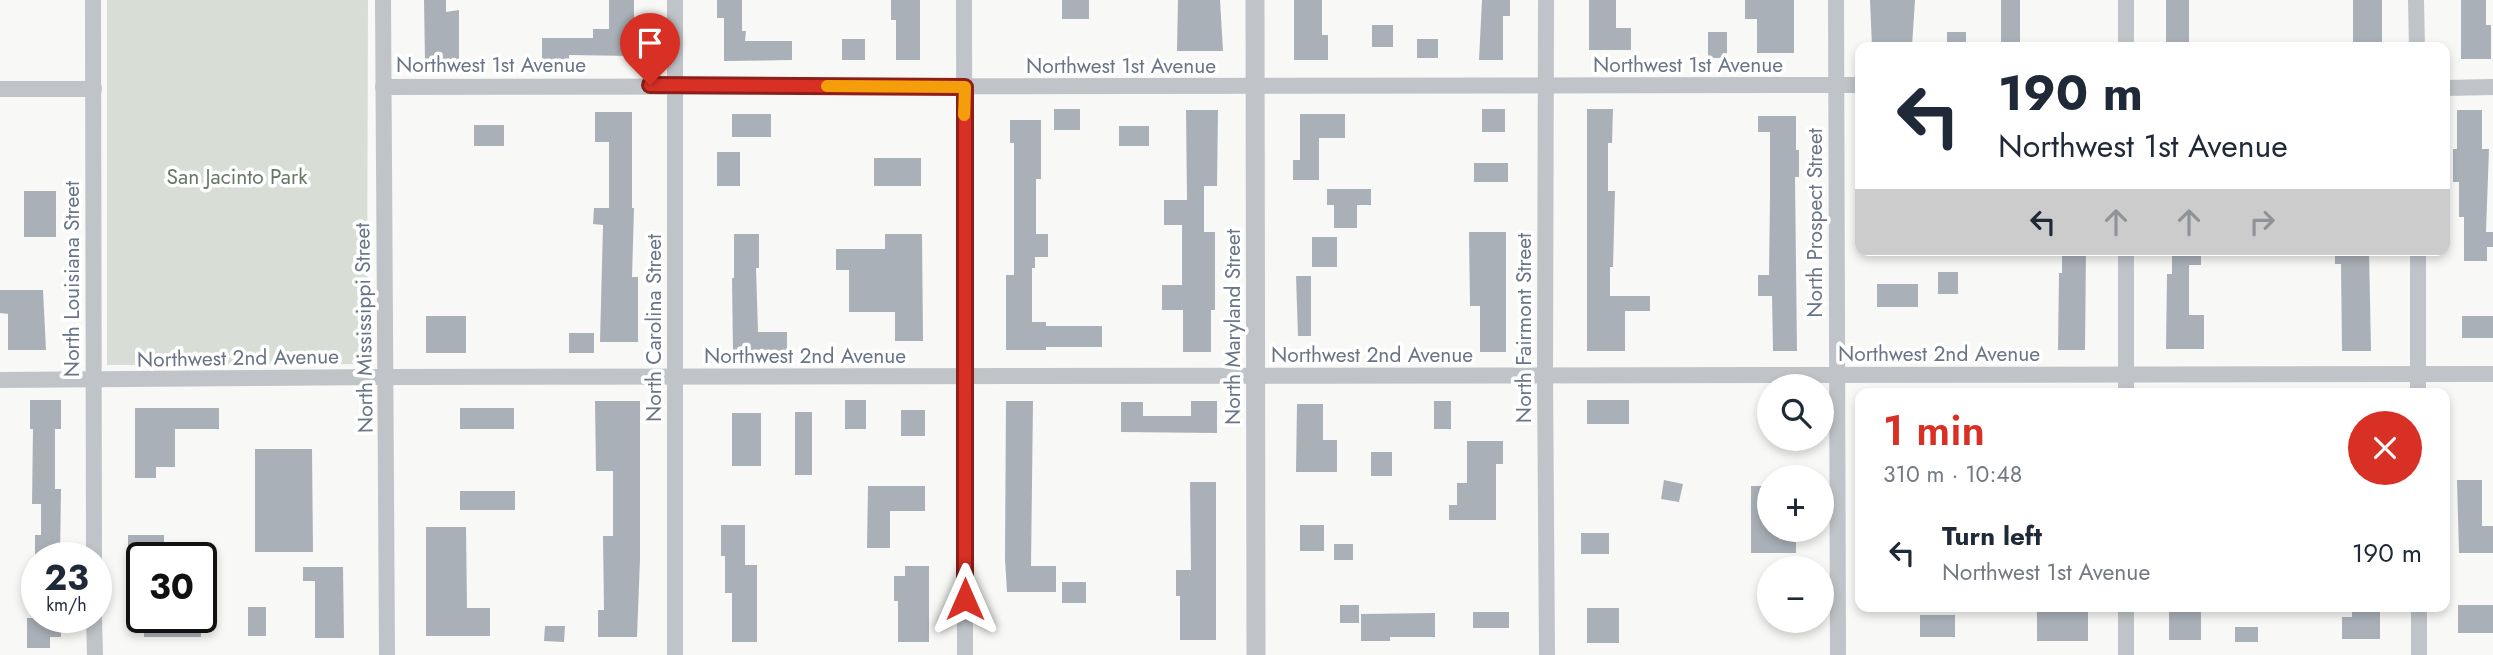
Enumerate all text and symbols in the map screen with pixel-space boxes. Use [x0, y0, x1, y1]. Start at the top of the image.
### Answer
pin [620, 13, 680, 85]
icon: arrive [631, 24, 669, 62]
street label: Northwest 1st Avenue [396, 50, 586, 80]
street label: Northwest 1st Avenue [1593, 50, 1783, 80]
street label: Northwest 1st Avenue [1026, 51, 1216, 81]
text: 190 m [1998, 58, 2143, 128]
icon: left [1883, 70, 1974, 161]
text: Northwest 1st Avenue [1998, 123, 2288, 169]
street label: North Prospect Street [1800, 128, 1830, 318]
park label: San Jacinto Park [167, 162, 308, 192]
street label: North Louisiana Street [57, 181, 87, 377]
icon: left [2024, 203, 2062, 241]
icon: ahead [2097, 203, 2135, 241]
icon: ahead [2170, 203, 2208, 241]
icon: right [2243, 203, 2281, 241]
street label: North Mississippi Street [347, 223, 381, 433]
street label: North Maryland Street [1218, 229, 1248, 425]
street label: North Fairmont Street [1509, 233, 1539, 423]
street label: North Carolina Street [639, 234, 669, 422]
street label: Northwest 2nd Avenue [1838, 339, 2040, 369]
street label: Northwest 2nd Avenue [1271, 340, 1473, 370]
street label: Northwest 2nd Avenue [137, 341, 339, 375]
street label: Northwest 2nd Avenue [704, 341, 906, 371]
map controls [1757, 374, 1834, 633]
button: search [1757, 374, 1834, 451]
text: 1 min [1883, 400, 1985, 461]
button: close [2348, 411, 2422, 485]
text: 310 m · 10:48 [1883, 457, 2022, 491]
button: + [1757, 465, 1834, 542]
text: Turn left [1942, 517, 2042, 555]
icon: left [1883, 534, 1921, 572]
text: 190 m [2352, 534, 2422, 572]
speed limit sign: 30 [126, 542, 217, 633]
text: 23 [44, 553, 89, 603]
text: Northwest 1st Avenue [1942, 555, 2150, 589]
button: − [1757, 556, 1834, 633]
position arrow [928, 562, 1002, 636]
text: km/h [46, 592, 87, 618]

